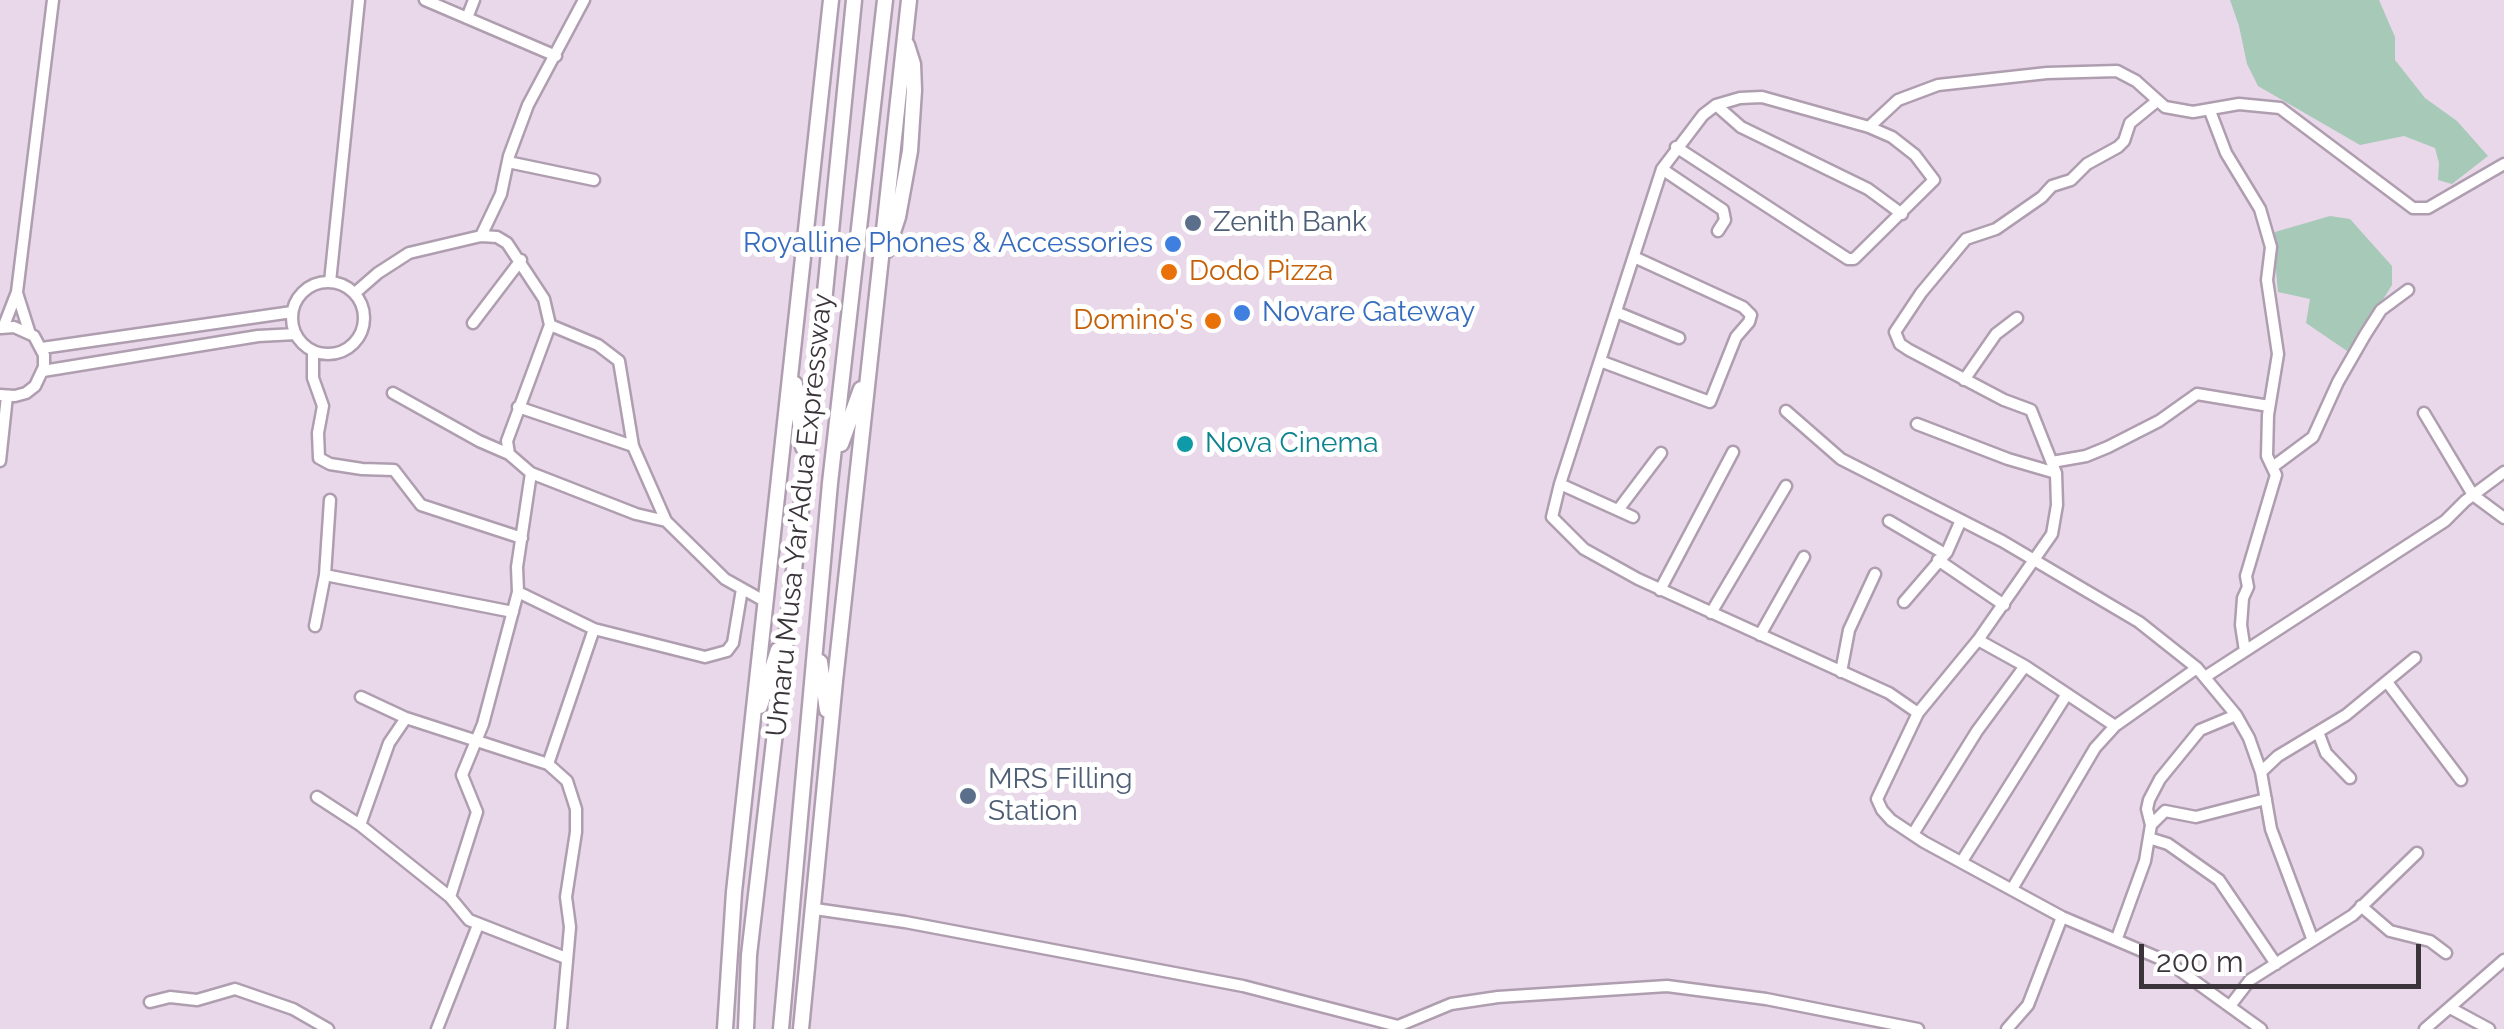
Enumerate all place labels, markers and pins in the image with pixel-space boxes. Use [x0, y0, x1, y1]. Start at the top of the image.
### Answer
place label: Zenith Bank [1213, 206, 1367, 240]
marker: Zenith Bank [1182, 212, 1204, 234]
place label: Royalline Phones & Accessories [743, 227, 1153, 261]
marker: Royalline Phones & Accessories [1162, 233, 1184, 255]
place label: Dodo Pizza [1189, 255, 1333, 289]
marker: Dodo Pizza [1158, 261, 1180, 283]
place label: Novare Gateway [1262, 296, 1475, 330]
marker: Novare Gateway [1231, 302, 1253, 324]
place label: Domino's [1073, 304, 1193, 338]
marker: Domino's [1202, 310, 1224, 332]
place label: Nova Cinema [1205, 427, 1379, 461]
marker: Nova Cinema [1174, 433, 1196, 455]
place label: MRS Filling Station [988, 763, 1133, 829]
marker: MRS Filling Station [957, 785, 979, 807]

